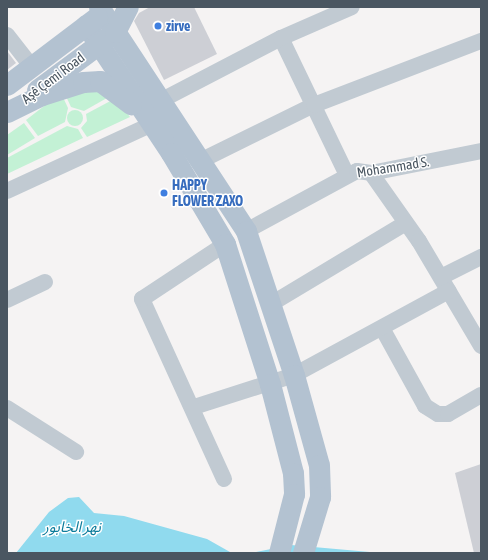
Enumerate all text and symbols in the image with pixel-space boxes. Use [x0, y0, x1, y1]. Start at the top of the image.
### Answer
place label: zirve [166, 18, 190, 34]
marker: zirve [153, 21, 163, 31]
street label: Aşê Çemi Road [18, 49, 88, 107]
street label: Mohammad S. [356, 153, 430, 181]
place label: HAPPY FLOWER ZAXO [172, 177, 243, 210]
marker: HAPPY FLOWER ZAXO [159, 188, 169, 198]
water label: نهر الخابور [43, 518, 101, 536]

